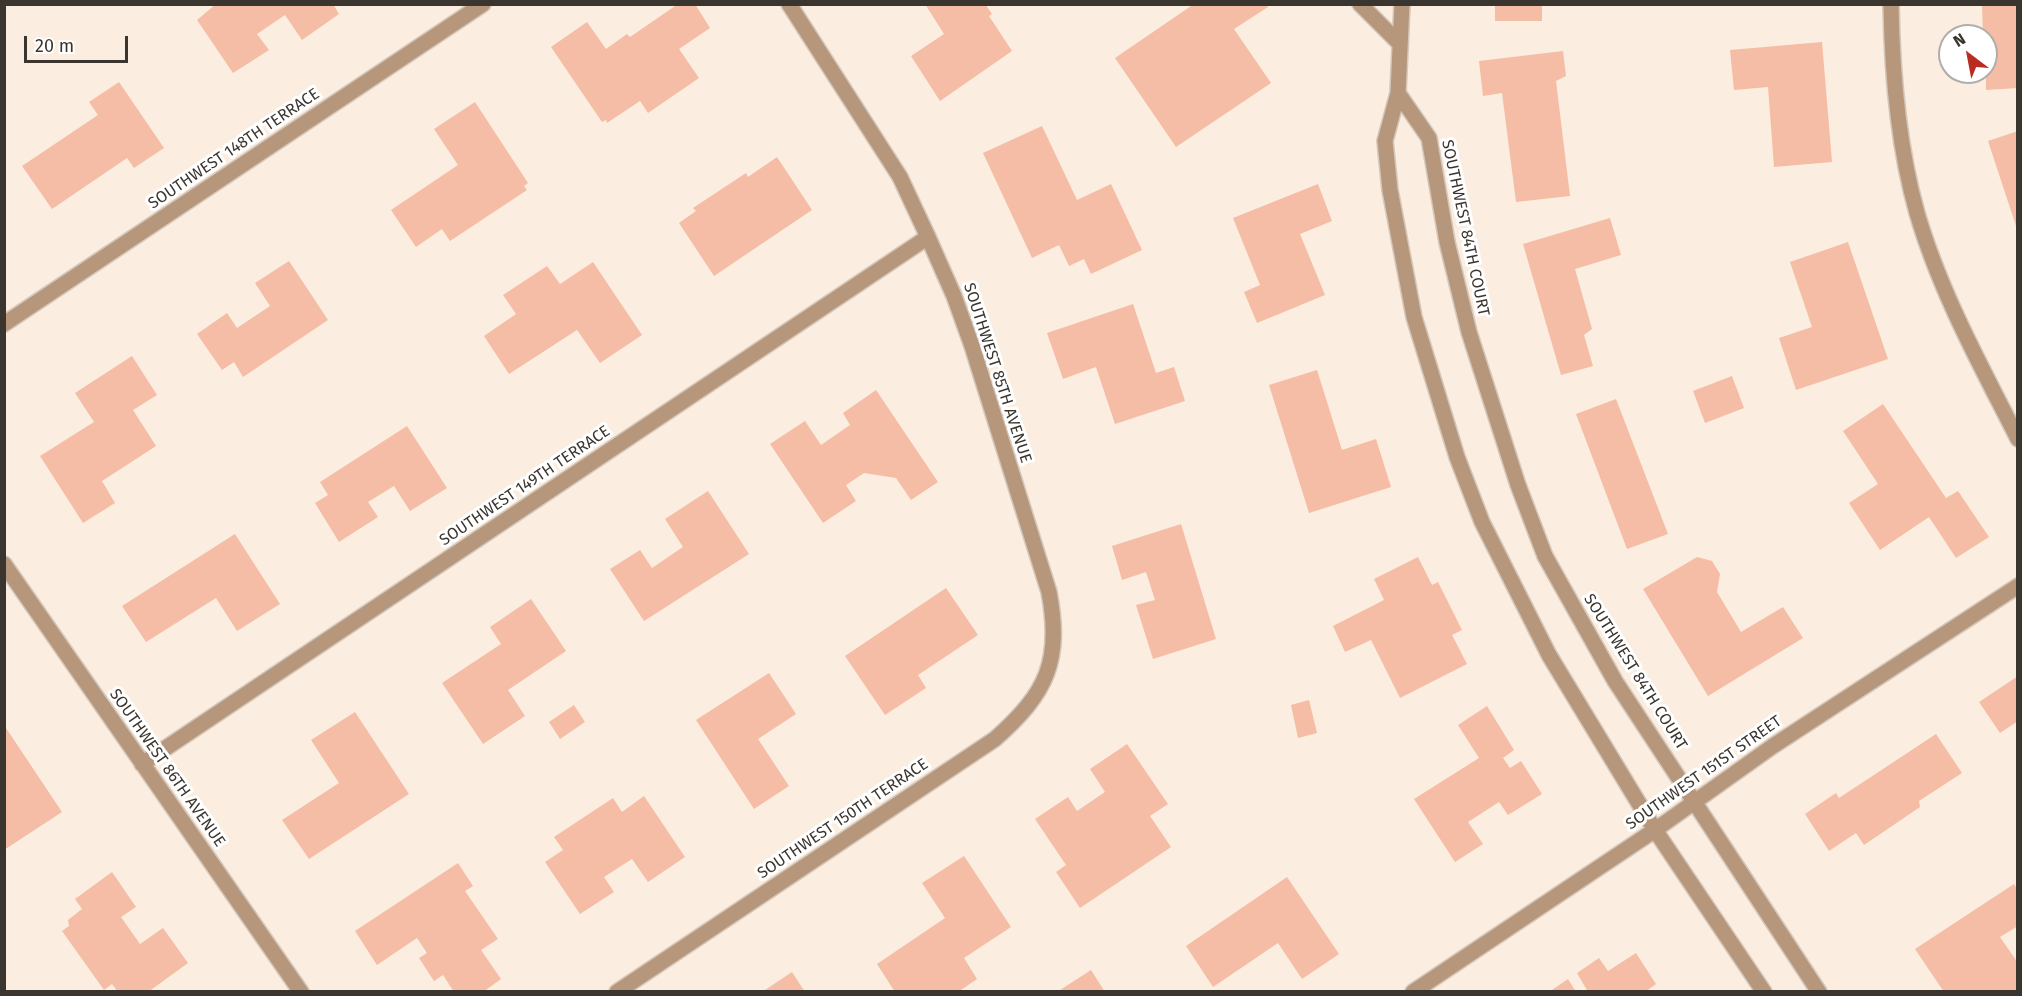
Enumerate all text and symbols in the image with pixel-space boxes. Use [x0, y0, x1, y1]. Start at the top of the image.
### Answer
scale bar [27, 24, 130, 62]
north arrow [1938, 24, 1998, 84]
text: N [1950, 29, 1969, 51]
text: 20 m [35, 35, 74, 57]
street label: SOUTHWEST 148TH TERRACE [145, 85, 323, 213]
street label: SOUTHWEST 84TH COURT [1437, 138, 1493, 318]
street label: SOUTHWEST 85TH AVENUE [959, 281, 1035, 465]
street label: SOUTHWEST 149TH TERRACE [436, 422, 614, 550]
street label: SOUTHWEST 84TH COURT [1579, 591, 1691, 753]
street label: SOUTHWEST 86TH AVENUE [105, 685, 229, 851]
street label: SOUTHWEST 151ST STREET [1622, 712, 1786, 834]
street label: SOUTHWEST 150TH TERRACE [754, 755, 932, 883]

